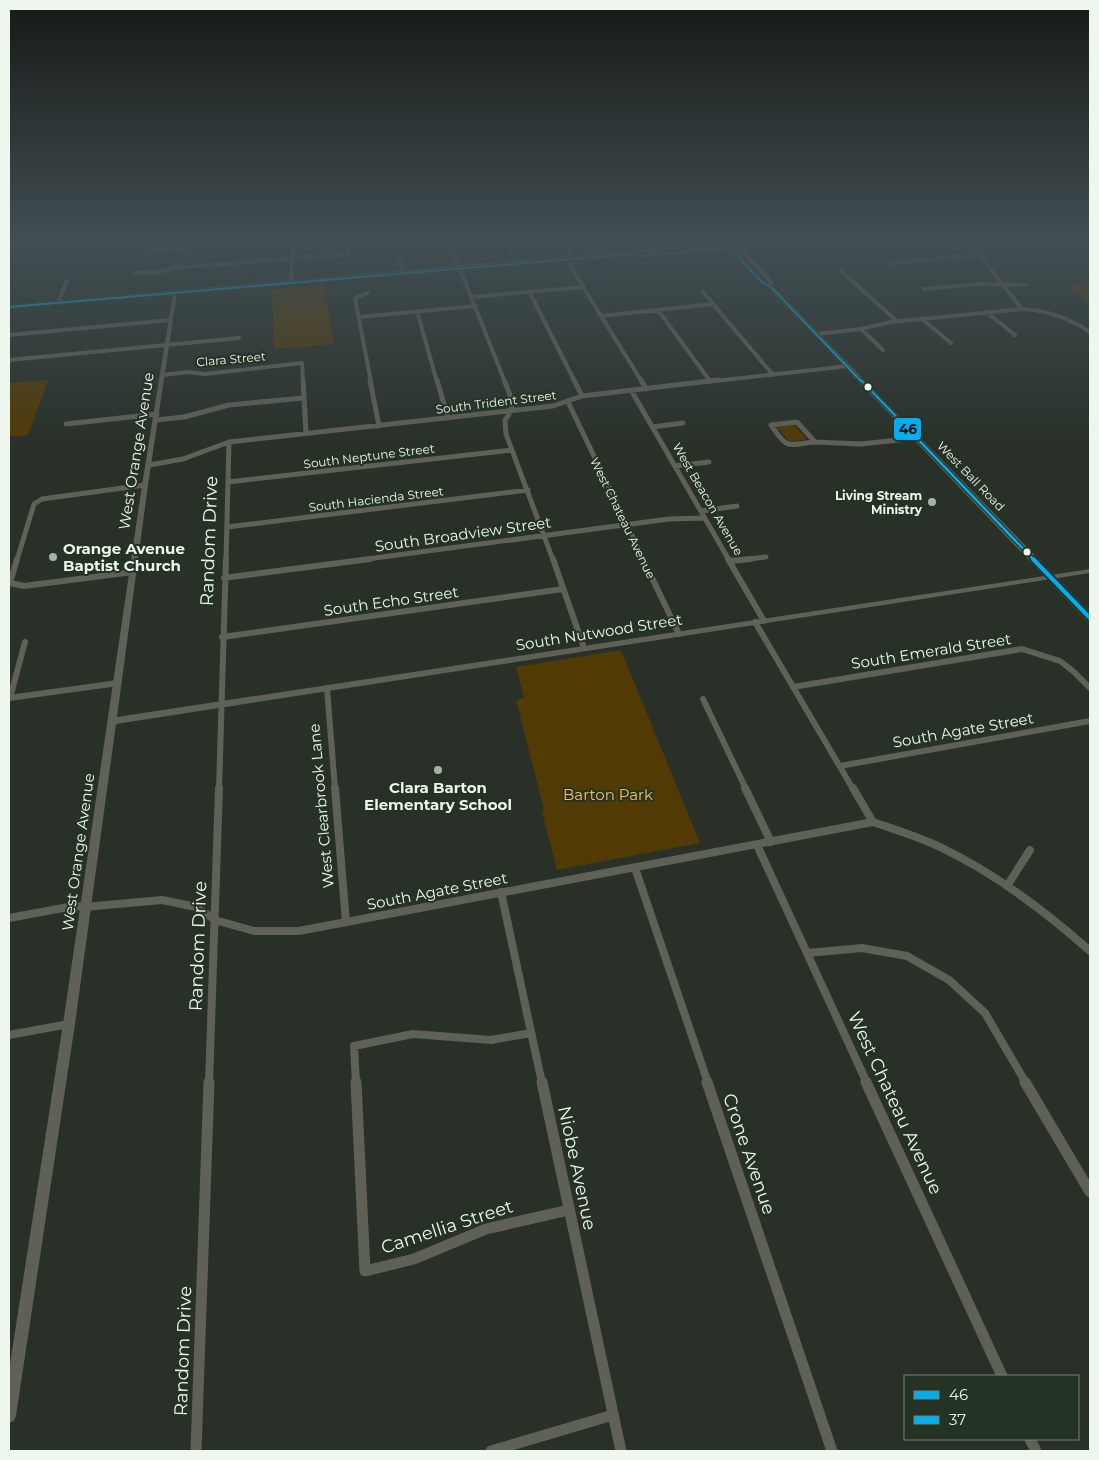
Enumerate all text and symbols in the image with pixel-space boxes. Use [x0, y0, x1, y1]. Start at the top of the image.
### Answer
street label: Clara Street [196, 348, 266, 370]
street label: West Orange Avenue [114, 371, 158, 531]
unlabelled marker [863, 382, 873, 392]
street label: South Trident Street [435, 387, 557, 417]
line badge: 46 [893, 417, 922, 441]
text: 46 [899, 420, 917, 438]
street label: West Ball Road [934, 438, 1008, 514]
street label: West Beacon Avenue [670, 440, 746, 558]
street label: South Neptune Street [303, 441, 436, 471]
street label: West Chateau Avenue [587, 455, 659, 581]
street label: Random Drive [196, 475, 222, 606]
street label: South Hacienda Street [308, 483, 444, 515]
place label: Living Stream Ministry [835, 488, 923, 517]
marker: Living Stream Ministry [926, 496, 938, 508]
street label: South Broadview Street [374, 512, 552, 556]
place label: Orange Avenue Baptist Church [63, 539, 185, 575]
unlabelled marker [1022, 547, 1032, 557]
marker: Orange Avenue Baptist Church [47, 551, 59, 563]
street label: South Echo Street [322, 582, 460, 620]
street label: South Nutwood Street [514, 609, 684, 655]
street label: South Emerald Street [850, 629, 1012, 673]
street label: South Agate Street [891, 708, 1035, 752]
street label: West Clearbrook Lane [304, 723, 338, 889]
marker: Clara Barton Elementary School [432, 764, 444, 776]
street label: West Orange Avenue [58, 772, 98, 932]
place label: Clara Barton Elementary School [364, 778, 512, 814]
park label: Barton Park [563, 785, 653, 804]
street label: South Agate Street [365, 868, 509, 914]
street label: Random Drive [185, 880, 211, 1011]
street label: West Chateau Avenue [843, 1008, 947, 1198]
street label: Crone Avenue [718, 1091, 780, 1218]
street label: Niobe Avenue [553, 1104, 601, 1232]
street label: Camellia Street [378, 1195, 516, 1259]
street label: Random Drive [170, 1285, 196, 1416]
legend [904, 1375, 1079, 1440]
text: 46 [949, 1385, 968, 1404]
text: 37 [949, 1410, 966, 1429]

